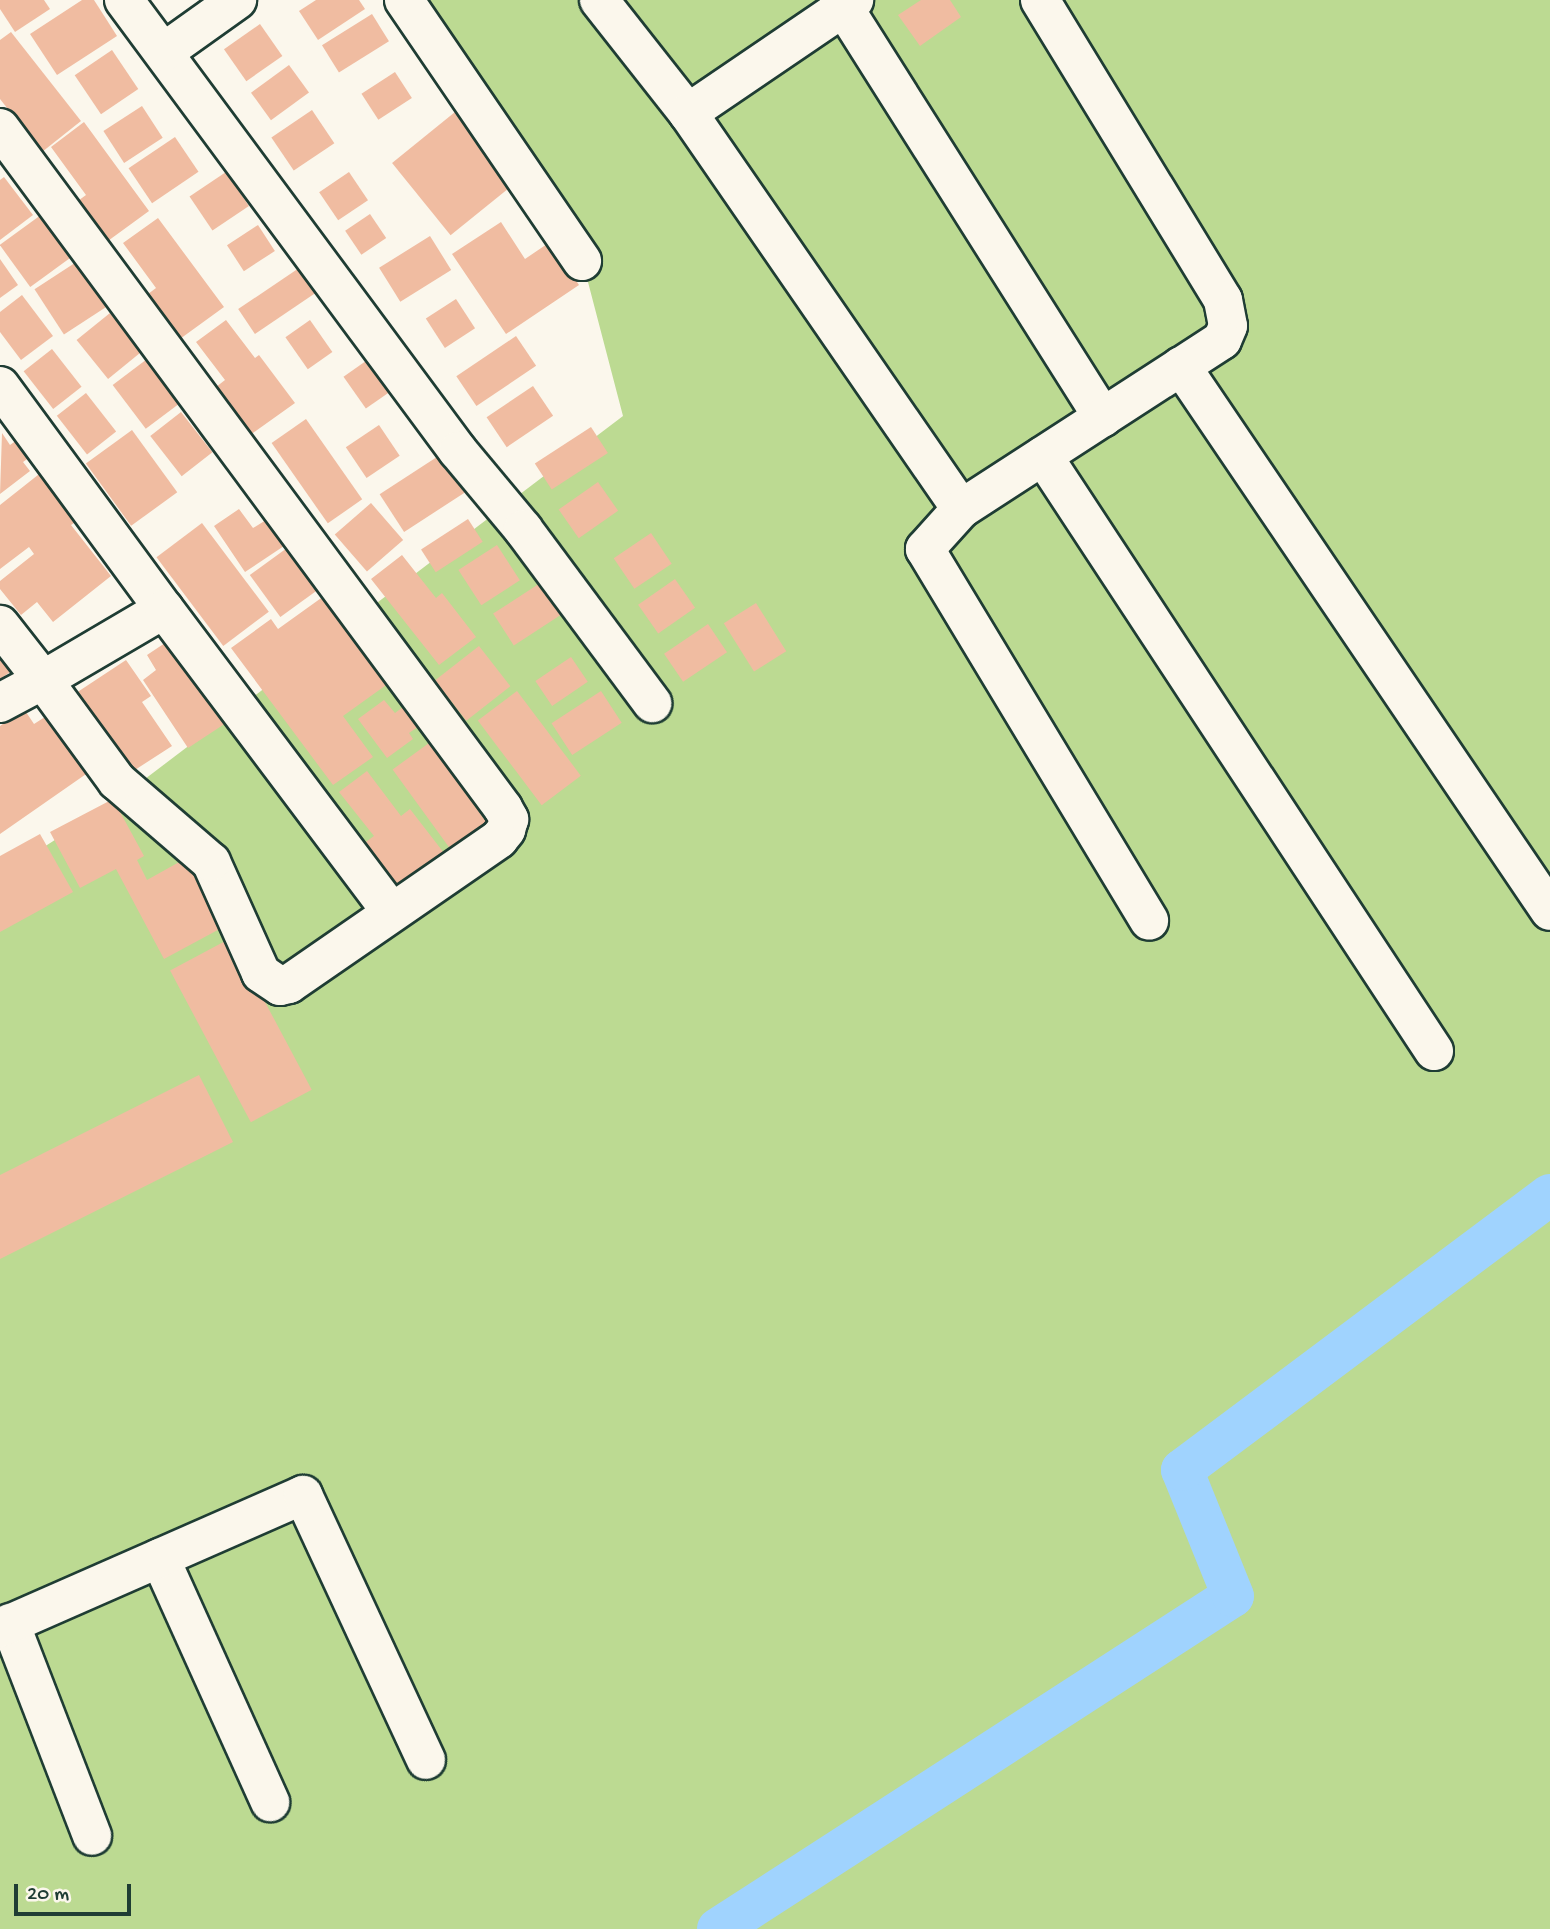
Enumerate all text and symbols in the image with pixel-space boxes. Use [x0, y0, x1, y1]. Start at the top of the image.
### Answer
scale bar [18, 1870, 135, 1914]
text: 20 m [27, 1883, 69, 1908]

